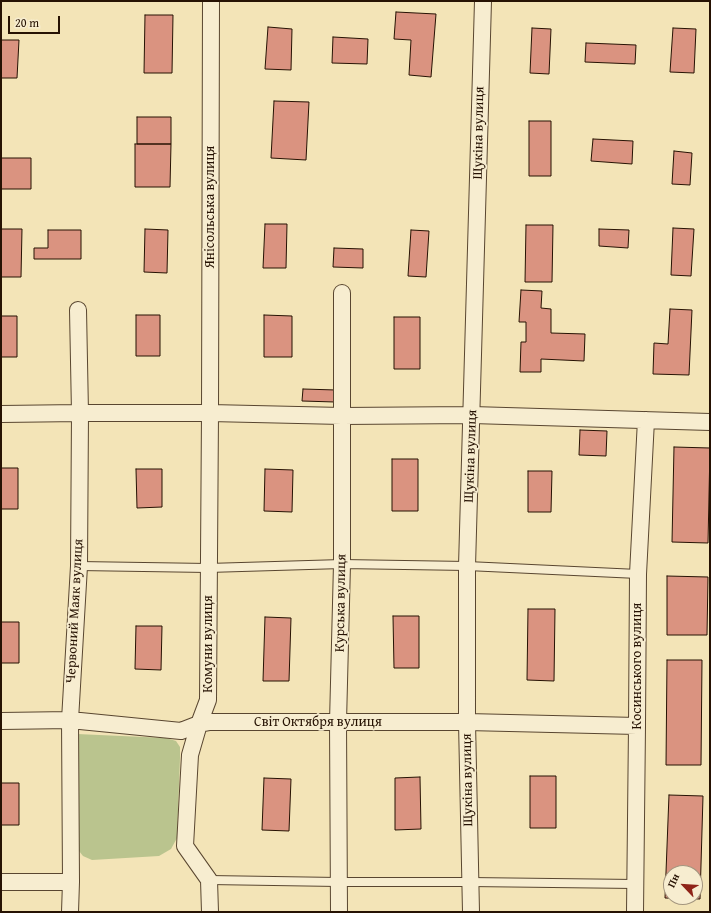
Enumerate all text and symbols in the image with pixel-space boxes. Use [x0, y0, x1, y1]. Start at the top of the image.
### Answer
scale bar [10, 8, 62, 34]
text: 20 m [15, 14, 39, 31]
street label: Щукіна вулиця [470, 86, 488, 180]
street label: Янісольська вулиця [202, 146, 218, 268]
street label: Щукіна вулиця [461, 409, 481, 503]
street label: Червоний Маяк вулиця [63, 538, 87, 684]
street label: Курська вулиця [332, 554, 350, 652]
street label: Комуни вулиця [200, 595, 216, 693]
street label: Косинського вулиця [629, 603, 645, 729]
street label: Світ Октября вулиця [254, 714, 382, 730]
street label: Щукіна вулиця [459, 733, 477, 827]
north arrow [663, 865, 703, 905]
text: Пн [663, 871, 683, 890]

